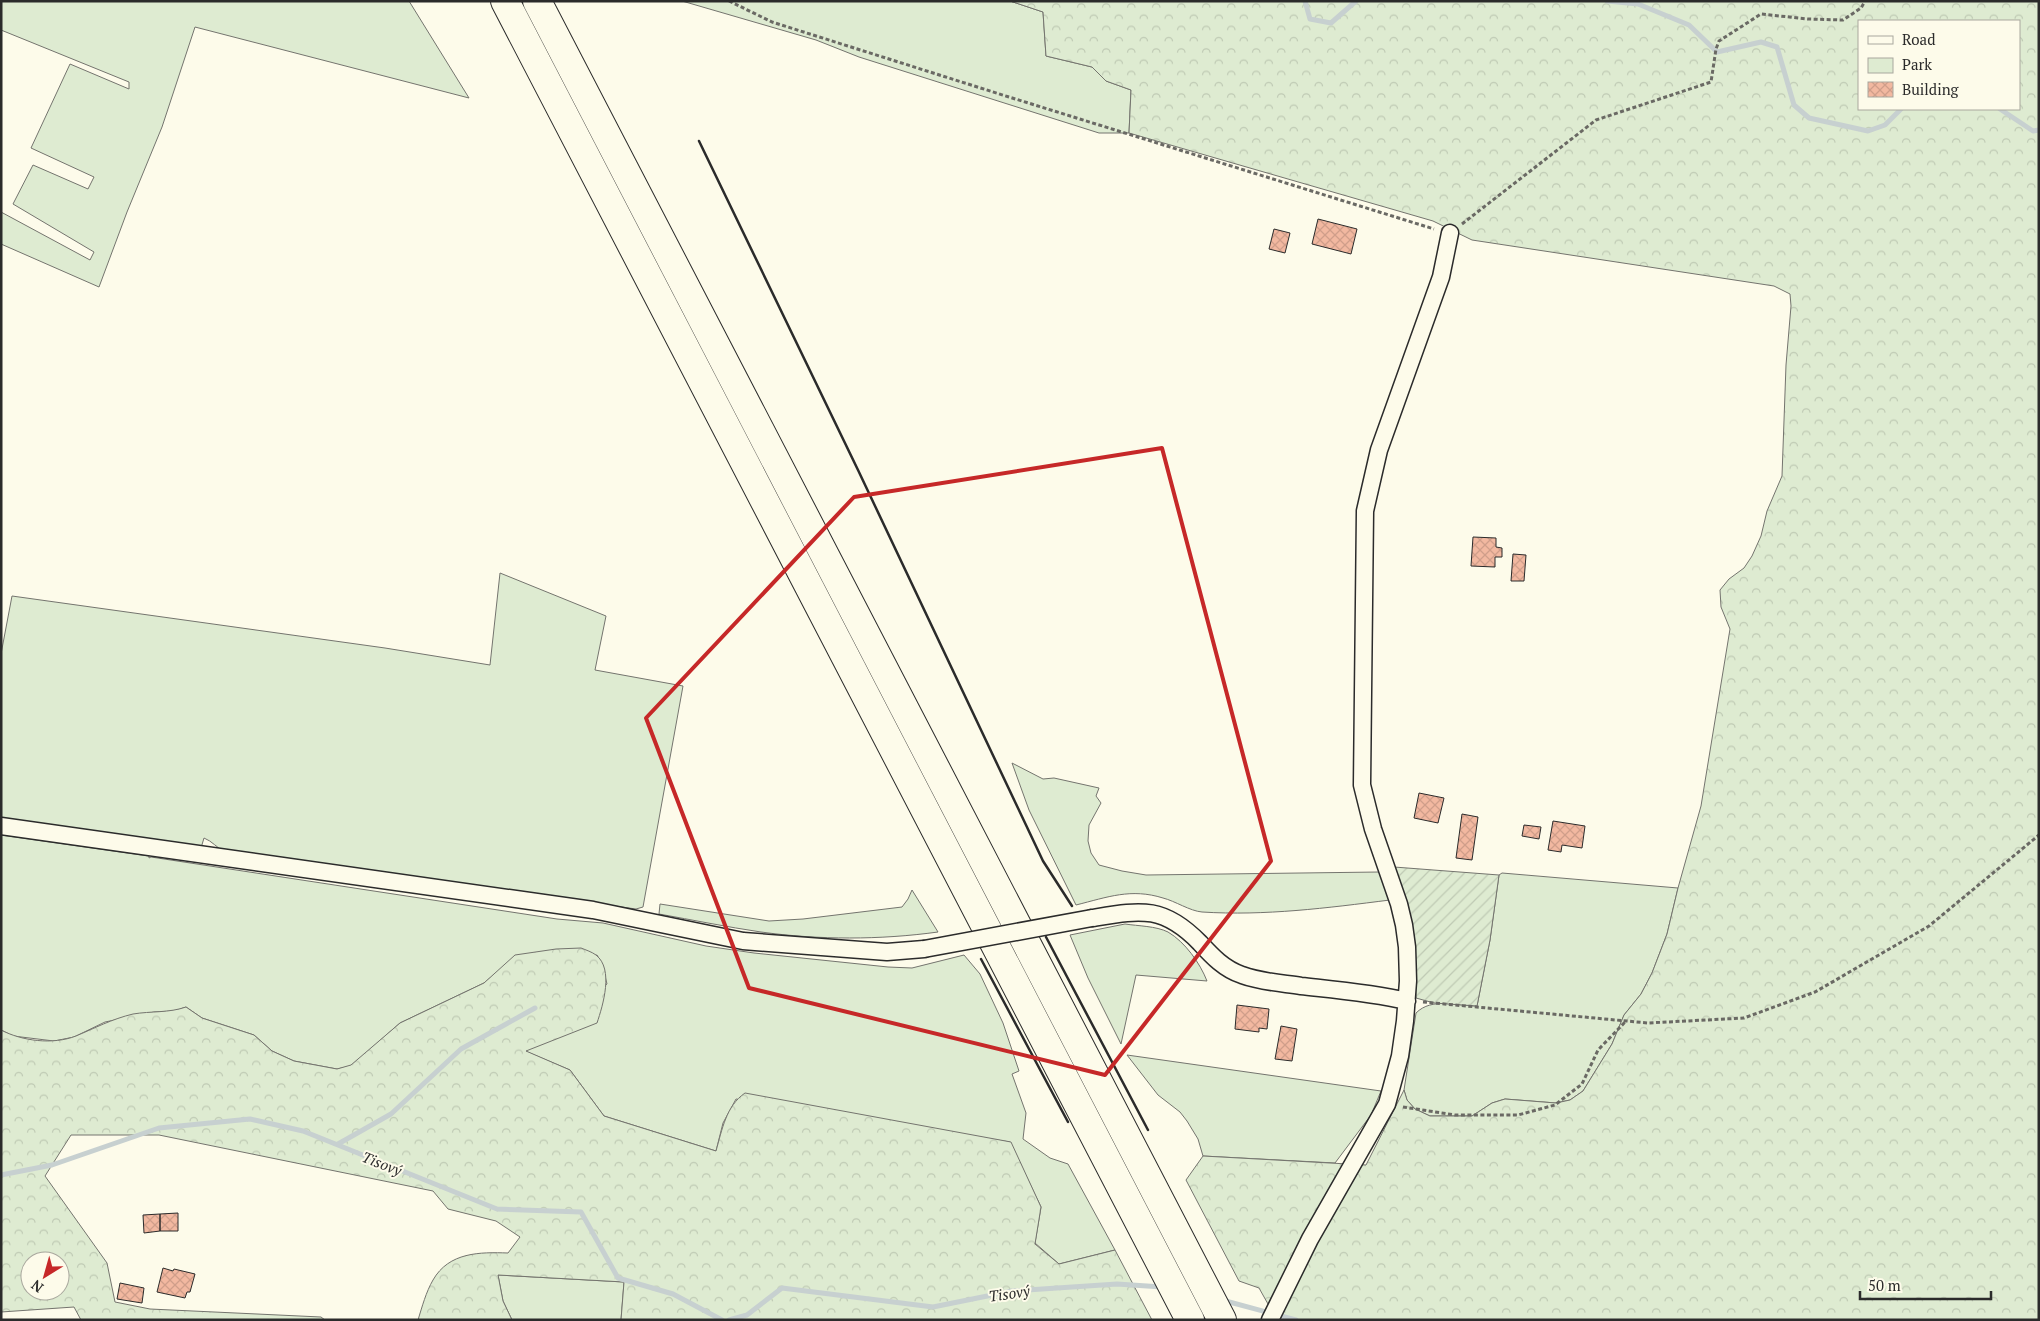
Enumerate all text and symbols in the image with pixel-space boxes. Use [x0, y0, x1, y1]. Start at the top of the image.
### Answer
legend [1858, 20, 2020, 110]
text: Road [1902, 29, 1935, 49]
text: Park [1902, 54, 1932, 74]
text: Building [1902, 79, 1960, 99]
water label: Tisový [359, 1146, 406, 1180]
north arrow [20, 1251, 70, 1301]
scale bar [1860, 1268, 1991, 1300]
text: 50 m [1868, 1275, 1901, 1295]
text: N [27, 1276, 47, 1298]
water label: Tisový [987, 1280, 1032, 1306]

